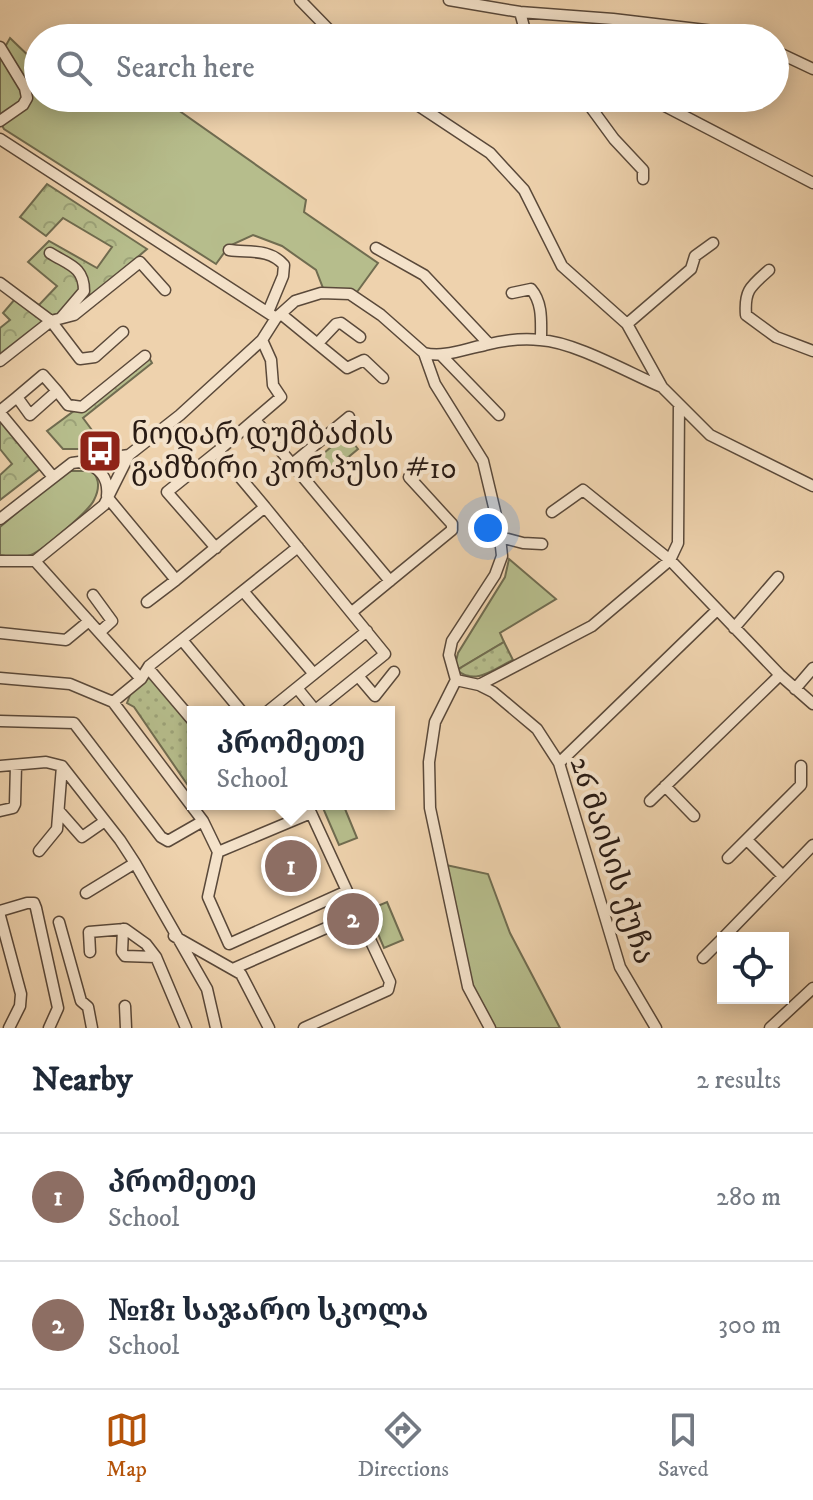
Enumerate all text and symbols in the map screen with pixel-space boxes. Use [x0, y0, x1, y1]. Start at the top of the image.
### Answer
search box [24, 24, 789, 112]
icon: search [52, 46, 96, 90]
text: Search here [116, 50, 255, 87]
place label: ნოდარ დუმბაძის გამზირი კორპუსი #10 [131, 417, 457, 488]
bus stop icon: ნოდარ დუმბაძის გამზირი კორპუსი #10 [76, 427, 124, 475]
your location [468, 508, 508, 548]
popup [187, 706, 395, 810]
text: პრომეთე [217, 726, 365, 763]
street label: 26 მაისის ქუჩა [561, 752, 663, 969]
text: School [217, 763, 288, 796]
pin: 1 [265, 836, 317, 896]
pin: 2 [327, 889, 379, 949]
map controls [717, 932, 789, 1004]
button: locate [717, 932, 789, 1004]
text: Nearby [32, 1059, 133, 1101]
text: 2 results [696, 1064, 781, 1097]
text: პრომეთე [108, 1165, 257, 1202]
text: 1 [53, 1181, 63, 1214]
text: 280 m [716, 1181, 781, 1214]
text: School [108, 1202, 179, 1235]
text: №181 საჯარო სკოლა [108, 1293, 428, 1330]
text: 2 [52, 1309, 64, 1342]
text: 300 m [718, 1309, 781, 1342]
text: School [108, 1330, 179, 1363]
tab: Map [105, 1408, 149, 1483]
tab: Directions [358, 1408, 449, 1483]
tab: Saved [658, 1408, 708, 1483]

